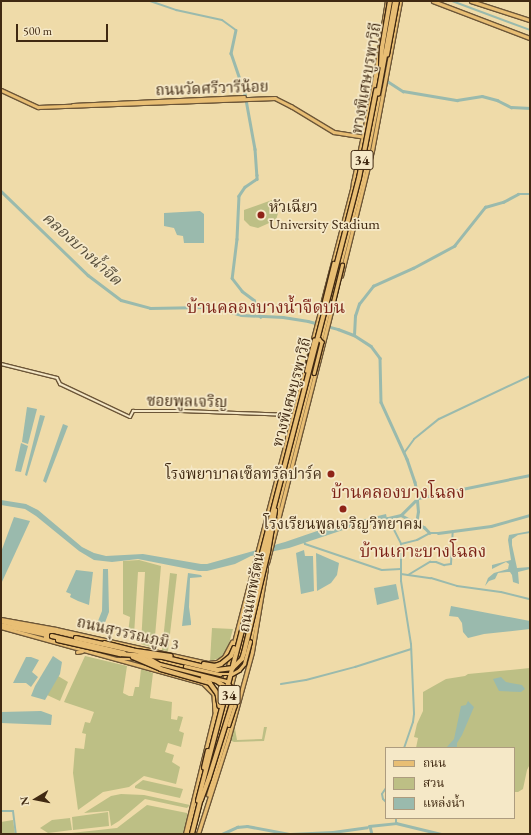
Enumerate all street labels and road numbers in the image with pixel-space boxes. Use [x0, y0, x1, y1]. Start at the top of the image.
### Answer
street label: ทางพิเศษบูรพาวิถี [347, 21, 385, 135]
street label: ถนนวัดศรีวารีน้อย [155, 77, 269, 99]
road number: 34 [350, 148, 374, 172]
street label: ทางพิเศษบูรพาวิถี [268, 335, 314, 449]
street label: ซอยพูลเจริญ [146, 391, 228, 411]
street label: ถนนเทพรัตน [234, 550, 268, 634]
street label: ถนนสุวรรณภูมิ 3 [75, 613, 181, 653]
road number: 34 [217, 683, 241, 707]

